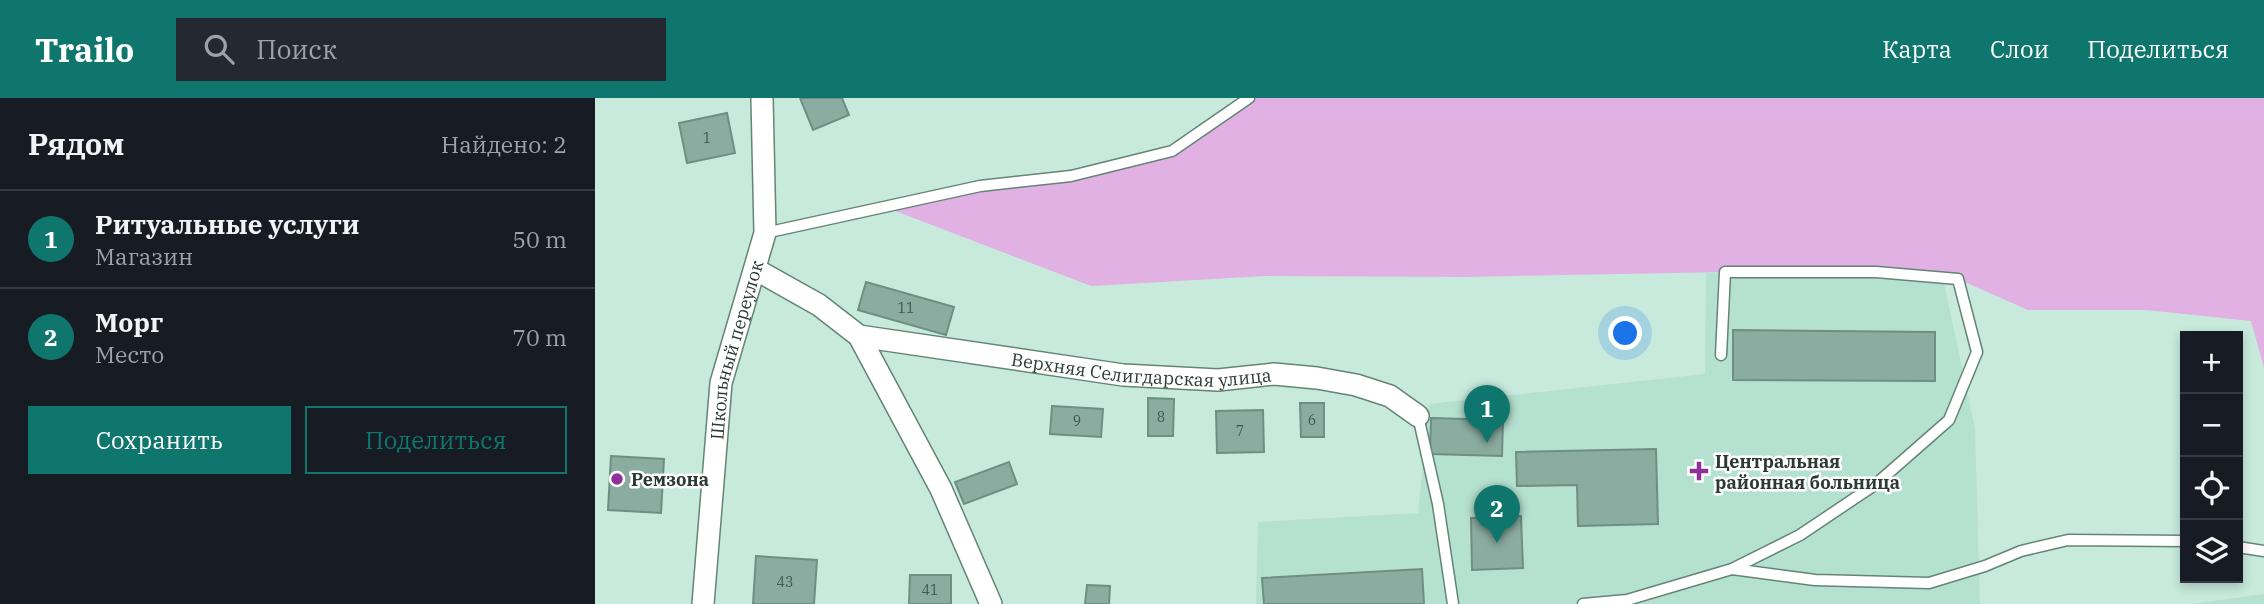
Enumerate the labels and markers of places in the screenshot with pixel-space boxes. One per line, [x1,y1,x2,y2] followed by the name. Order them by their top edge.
[1464,385,1510,443] pin: 1
[1715,450,1900,494] place label: Центральная районная больница
[1689,461,1709,481] marker: Центральная районная больница
[631,468,709,491] place label: Ремзона
[609,471,625,487] marker: Ремзона
[1474,485,1520,543] pin: 2

